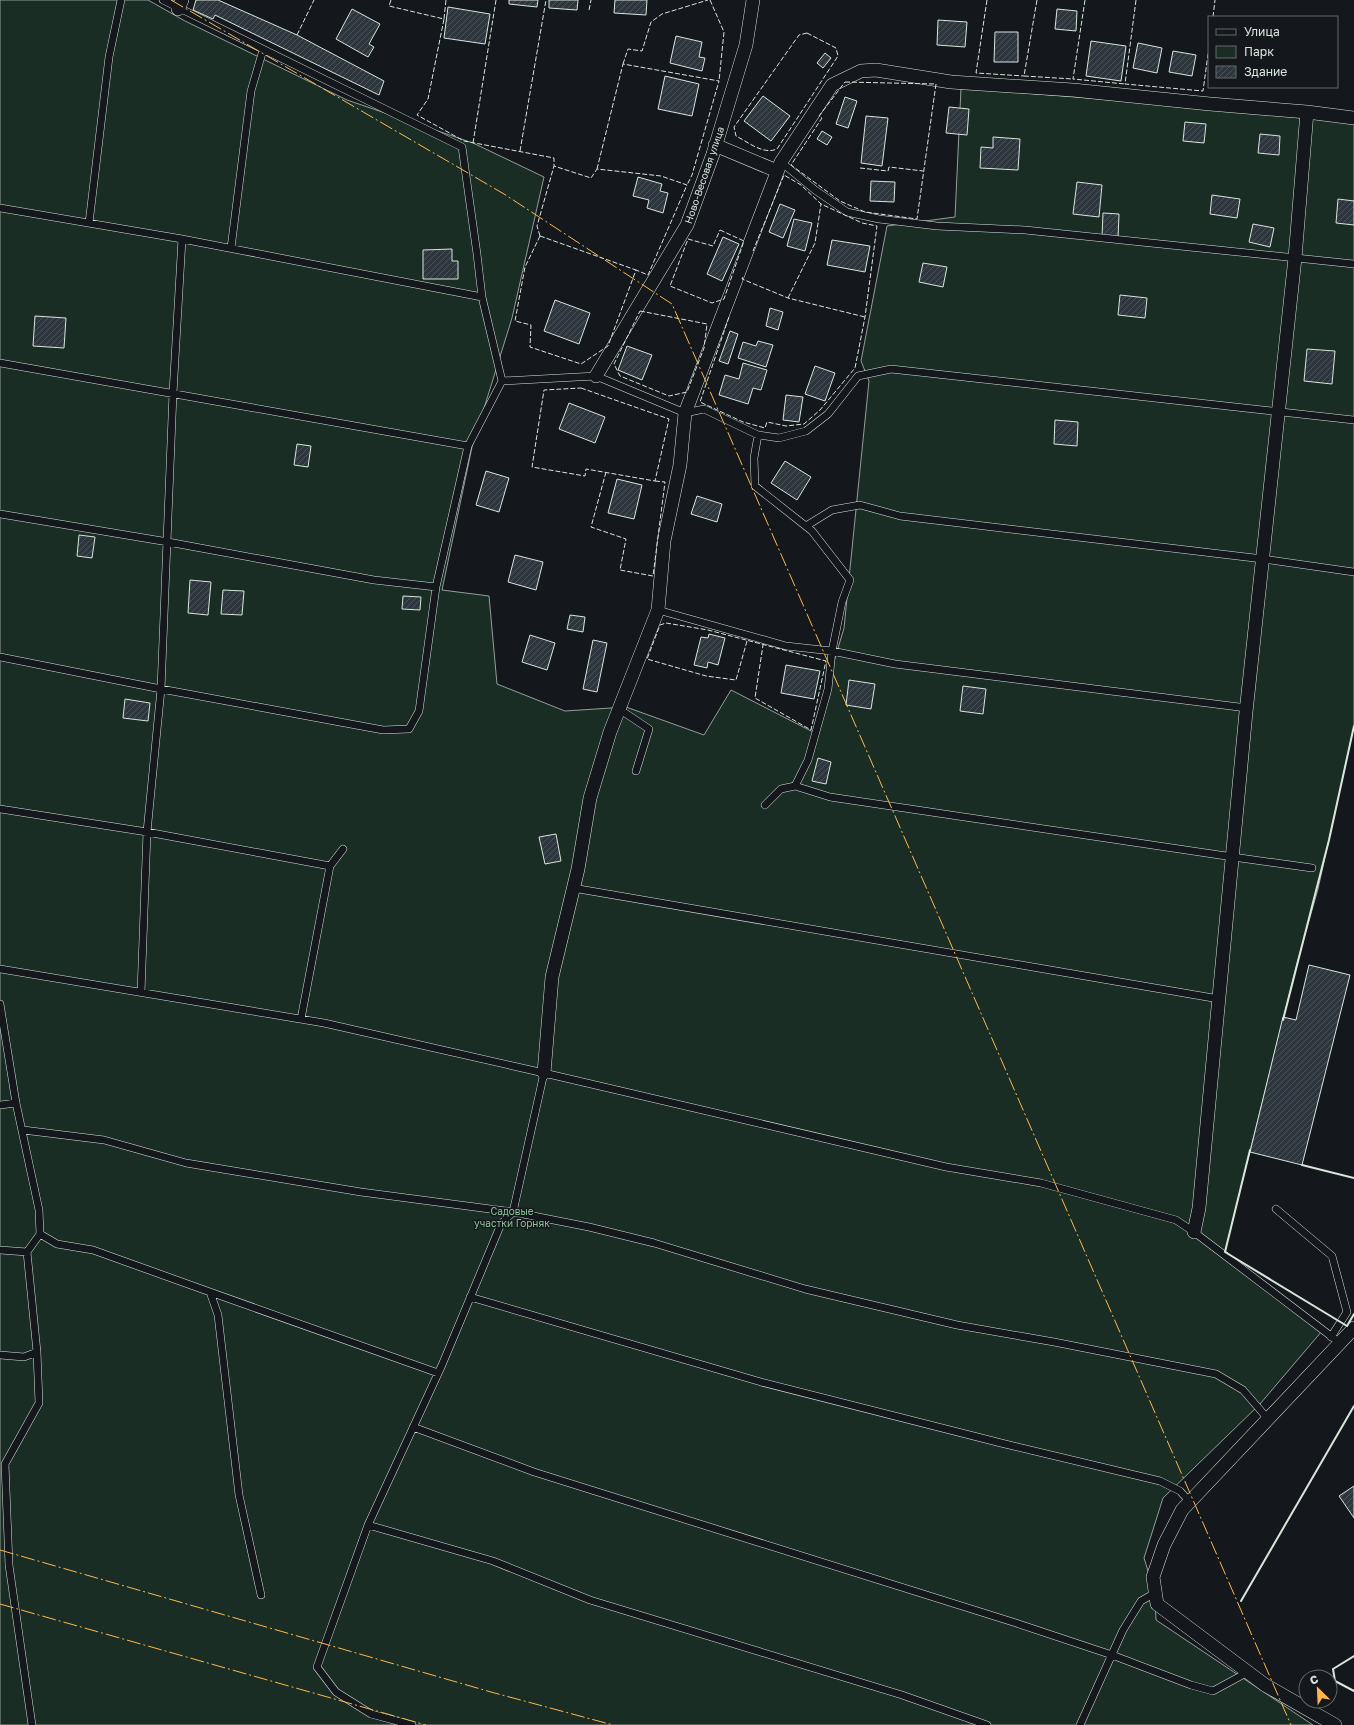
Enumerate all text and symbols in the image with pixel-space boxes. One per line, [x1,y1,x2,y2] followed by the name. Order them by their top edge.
[1208,16,1338,88] legend
[1244,24,1280,39] text: Улица
[1244,44,1274,59] text: Парк
[1244,64,1287,79] text: Здание
[682,125,726,225] street label: Ново-Весовая улица
[474,1205,550,1229] park label: Садовые участки Горняк
[1298,1669,1338,1709] north arrow
[1308,1672,1320,1687] text: С

